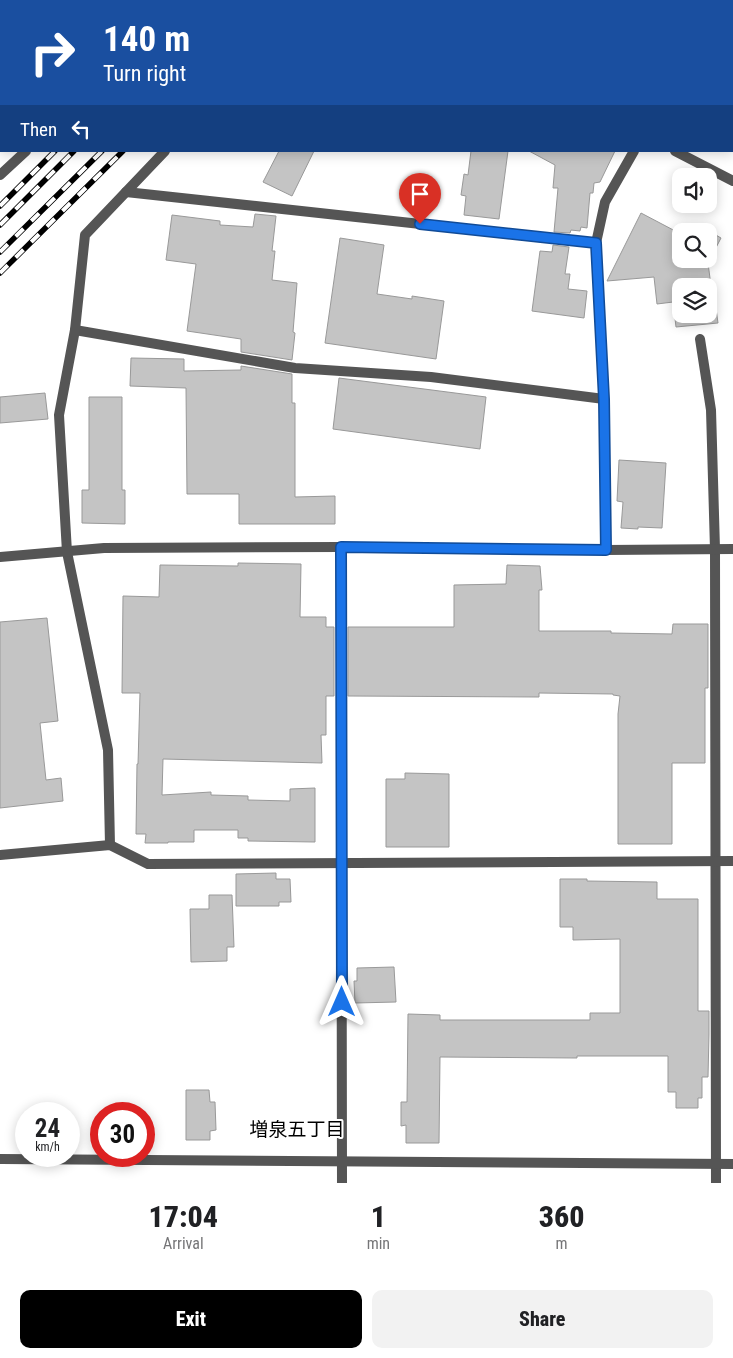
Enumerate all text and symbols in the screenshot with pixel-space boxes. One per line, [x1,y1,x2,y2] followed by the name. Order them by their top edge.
[103,19,190,60] text: 140 m
[20,20,85,85] icon: right
[103,61,186,86] text: Turn right
[67,115,95,143] icon: left
[20,118,57,141] text: Then
[672,168,717,323] map controls
[672,168,717,213] button: sound
[399,173,441,224] pin
[406,180,434,208] icon: arrive
[672,223,717,268] button: search
[672,278,717,323] button: layers
[315,975,367,1027] position arrow
[90,1102,155,1167] speed limit sign: 30
[35,1114,60,1143] text: 24
[249,1118,345,1141] district label: 増泉五丁目
[35,1140,60,1154] text: km/h
[149,1199,218,1234] text: 17:04
[371,1199,386,1234] text: 1
[539,1199,584,1234] text: 360
[163,1234,204,1253] text: Arrival
[367,1234,390,1253] text: min
[556,1234,568,1253] text: m
[20,1290,362,1348] button: Exit
[372,1290,713,1348] button: Share

